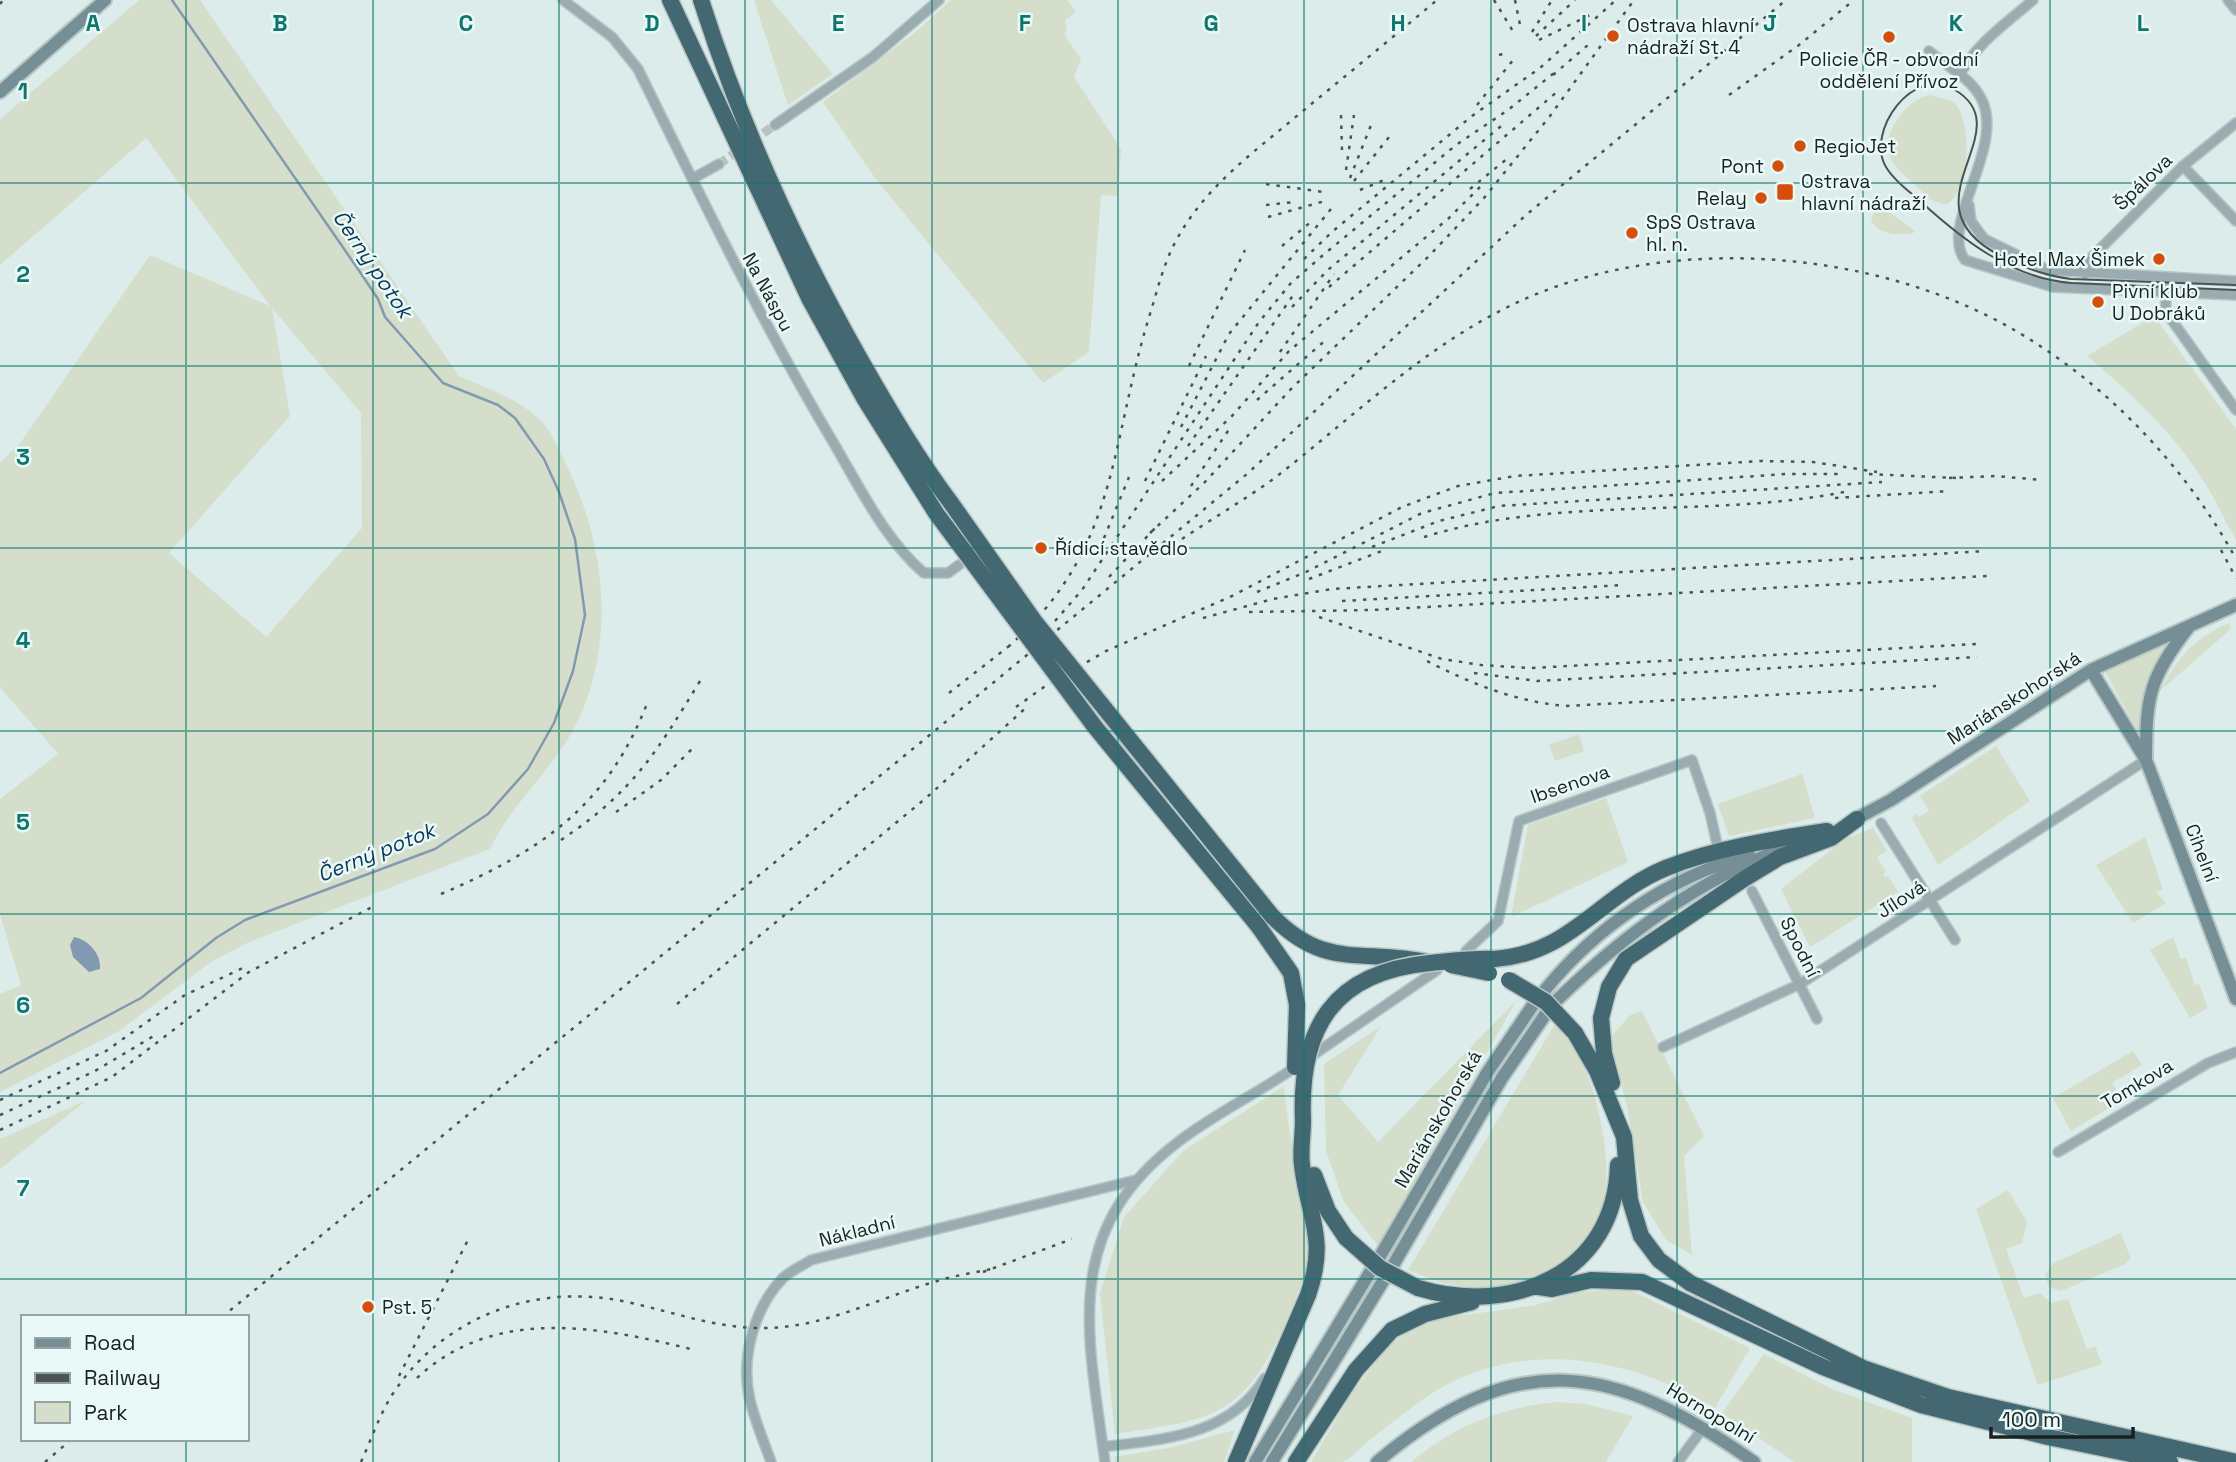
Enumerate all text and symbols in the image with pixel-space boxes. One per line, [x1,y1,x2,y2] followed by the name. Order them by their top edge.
[86,8,101,38] text: A
[272,8,288,38] text: B
[459,8,473,38] text: C
[644,8,660,38] text: D
[832,8,844,38] text: E
[1019,8,1031,38] text: F
[1203,8,1219,38] text: G
[1390,8,1406,38] text: H
[1581,8,1587,38] text: I
[1763,8,1777,38] text: J
[1949,8,1964,38] text: K
[2137,8,2149,38] text: L
[1627,13,1755,60] place label: Ostrava hlavní nádraží St. 4
[1605,28,1621,44] marker: Ostrava hlavní nádraží St. 4
[1881,29,1897,45] marker: Policie ČR - obvodní oddělení Přívoz
[1799,47,1979,94] place label: Policie ČR - obvodní oddělení Přívoz
[18,76,28,106] text: 1
[1814,134,1896,159] place label: RegioJet
[1792,138,1808,154] marker: RegioJet
[2109,148,2178,216] street label: Špálova
[1721,154,1764,179] place label: Pont
[1770,158,1786,174] marker: Pont
[1801,169,1926,216] place label: Ostrava hlavní nádraží
[1775,182,1795,202] marker: Ostrava hlavní nádraží
[1697,186,1747,211] place label: Relay
[1753,190,1769,206] marker: Relay
[327,205,420,325] water label: Černý potok
[1646,210,1756,257] place label: SpS Ostrava hl. n.
[1624,225,1640,241] marker: SpS Ostrava hl. n.
[1994,247,2145,272] place label: Hotel Max Šimek
[737,248,799,336] street label: Na Náspu
[2151,251,2167,267] marker: Hotel Max Šimek
[16,259,30,289] text: 2
[2112,279,2206,326] place label: Pivní klub U Dobráků
[2090,294,2106,310] marker: Pivní klub U Dobráků
[16,442,30,472] text: 3
[1055,536,1188,561] place label: Řídicí stavědlo
[1033,540,1049,556] marker: Řídicí stavědlo
[16,625,31,655] text: 4
[1942,645,2086,751] street label: Mariánskohorská
[1527,759,1613,809] street label: Ibsenova
[16,807,30,837] text: 5
[313,815,441,888] water label: Černý potok
[2179,820,2225,886] street label: Cihelní
[1872,874,1930,924] street label: Jílová
[1774,913,1826,982] street label: Spodní
[16,990,30,1020] text: 6
[1389,1046,1487,1192] street label: Mariánskohorská
[2097,1053,2177,1115] street label: Tomkova
[17,1173,30,1203] text: 7
[816,1209,898,1253] street label: Nákladní
[382,1295,432,1320] place label: Pst. 5
[360,1299,376,1315] marker: Pst. 5
[21,1315,248,1441] legend
[84,1329,136,1356] text: Road
[84,1364,161,1391] text: Railway
[1662,1377,1760,1450] street label: Hornopolní
[1991,1396,2133,1440] scale bar
[84,1399,128,1426] text: Park
[2002,1406,2061,1433] text: 100 m

